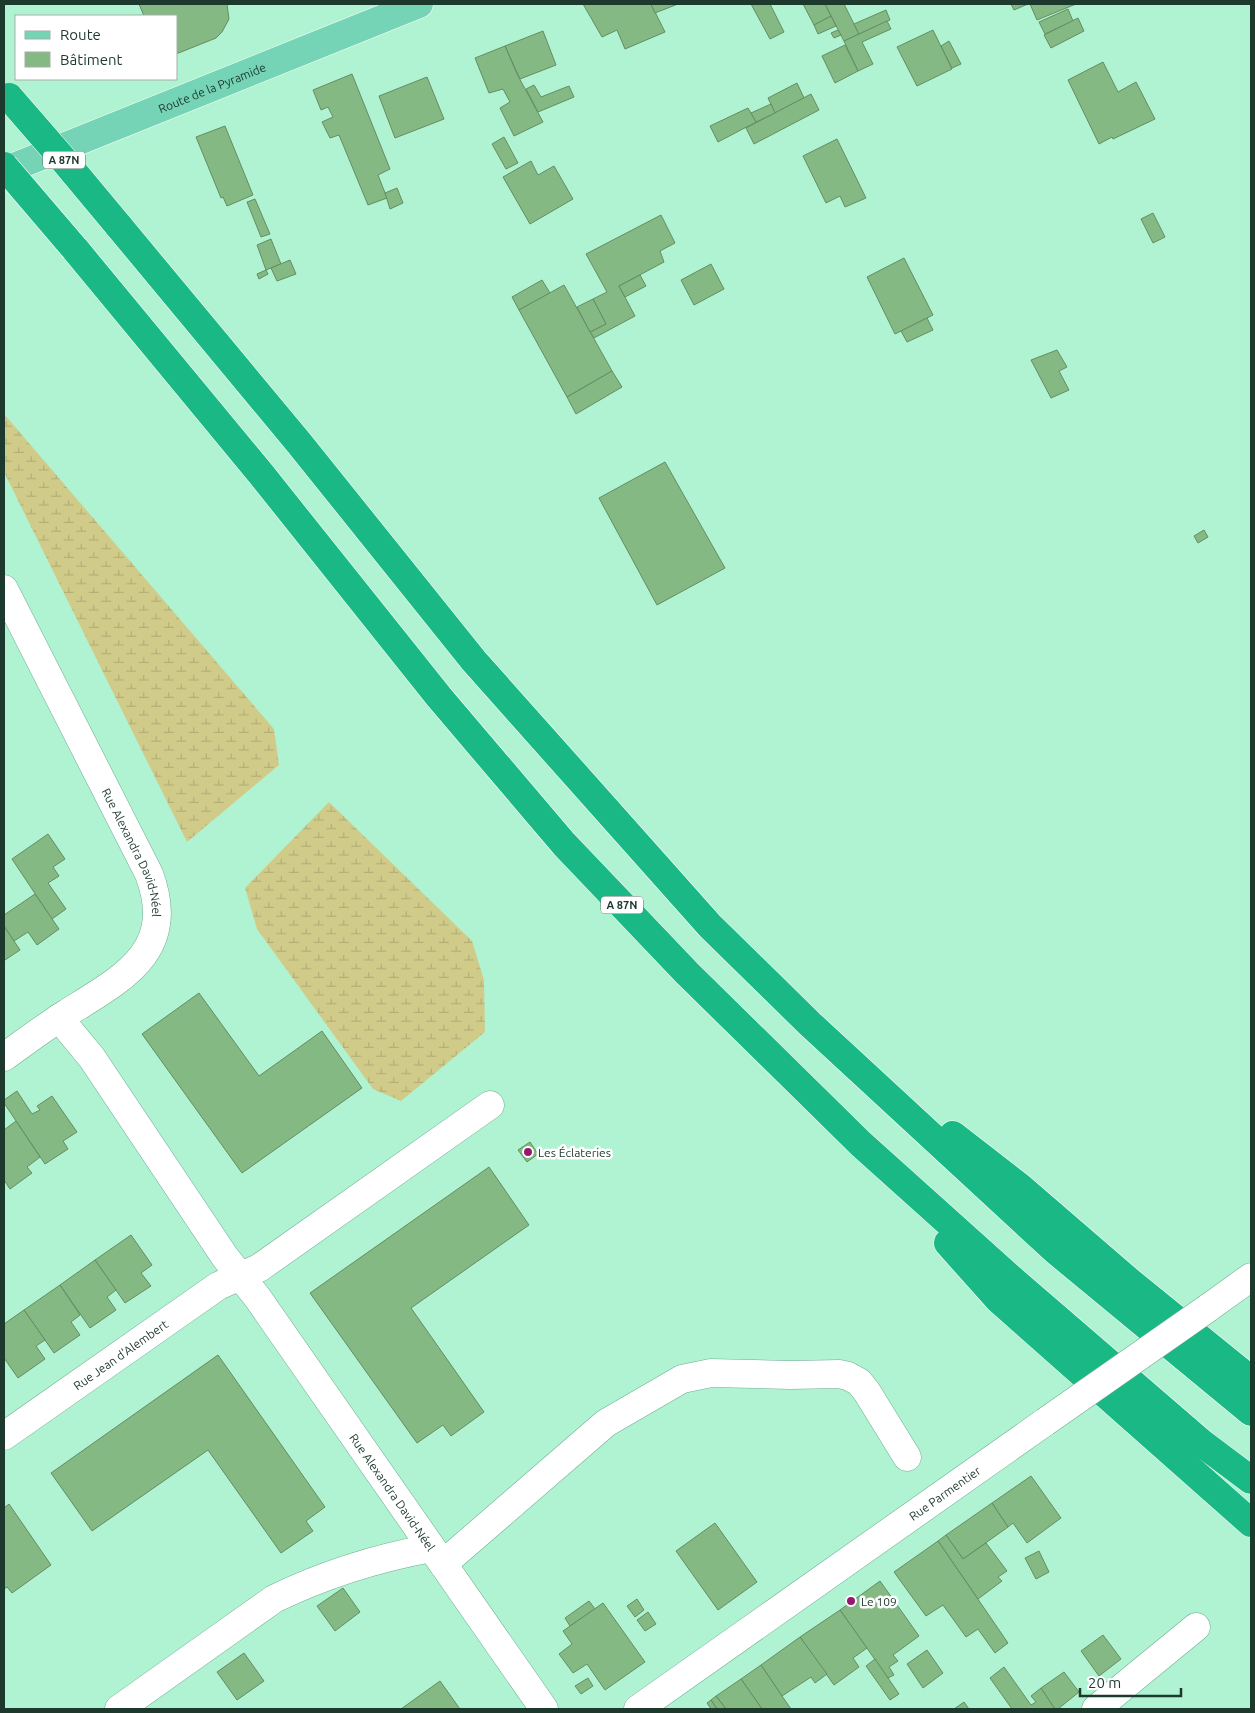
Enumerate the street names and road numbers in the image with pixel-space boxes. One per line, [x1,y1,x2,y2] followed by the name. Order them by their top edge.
[156,60,267,115] street label: Route de la Pyramide
[43,152,85,168] road number: A 87N
[100,786,164,917] street label: Rue Alexandra David-Néel
[601,896,643,914] road number: A 87N
[71,1317,170,1392] street label: Rue Jean d'Alembert
[348,1431,438,1553] street label: Rue Alexandra David-Néel
[906,1463,983,1522] street label: Rue Parmentier

